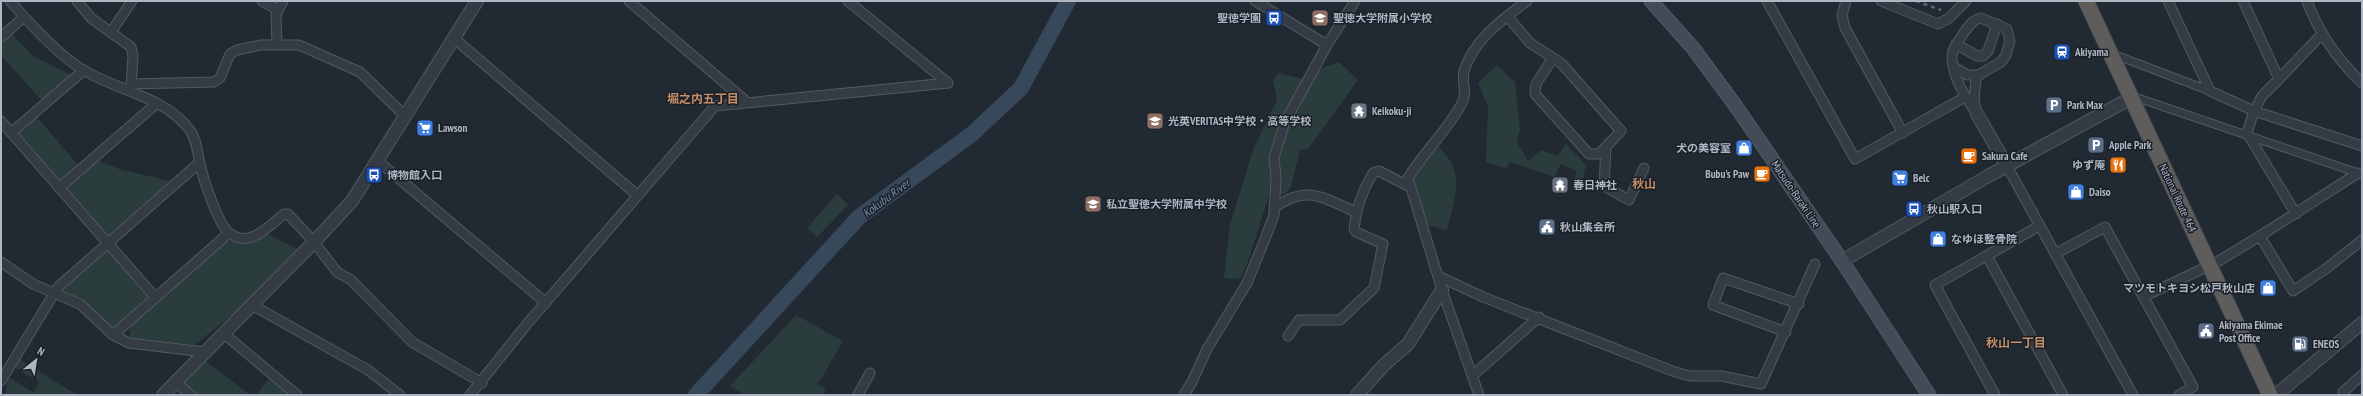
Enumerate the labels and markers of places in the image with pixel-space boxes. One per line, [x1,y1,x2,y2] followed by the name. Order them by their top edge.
[1264,8,1284,28] bus stop icon: 聖徳学園
[1310,8,1330,28] school or university icon: 聖徳大学附属小学校
[1217,11,1261,25] place label: 聖徳学園
[1333,11,1432,25] place label: 聖徳大学附属小学校
[2052,42,2072,62] station icon: Akiyama
[2074,45,2109,59] place label: Akiyama
[2044,95,2064,115] parking icon: Park Max
[2067,98,2103,112] place label: Park Max
[1349,101,1369,121] temple icon: Keikoku-ji
[1372,104,1412,118] place label: Keikoku-ji
[1145,111,1165,131] school or university icon: 光英VERITAS中学校・高等学校
[1168,114,1311,128] place label: 光英VERITAS中学校・高等学校
[415,118,435,138] supermarket icon: Lawson
[438,121,468,135] place label: Lawson
[2086,135,2106,155] parking icon: Apple Park
[1734,138,1754,158] shop icon: 犬の美容室
[2108,138,2152,152] place label: Apple Park
[1676,141,1731,155] place label: 犬の美容室
[1959,146,1979,166] cafe icon: Sakura Cafe
[1982,149,2028,163] place label: Sakura Cafe
[2108,155,2128,175] restaurant icon: ゆず庵
[2072,158,2106,172] place label: ゆず庵
[1752,164,1772,184] cafe icon: Bubu’s Paw
[364,165,384,185] bus stop icon: 博物館入口
[1705,167,1749,181] place label: Bubu’s Paw
[387,168,442,182] place label: 博物館入口
[1890,168,1910,188] supermarket icon: Belc
[1913,171,1930,185] place label: Belc
[1550,175,1570,195] temple icon: 春日神社
[1573,178,1617,192] place label: 春日神社
[2066,182,2086,202] shop icon: Daiso
[2089,185,2111,199] place label: Daiso
[1083,194,1103,214] school or university icon: 私立聖徳大学附属中学校
[1106,197,1227,211] place label: 私立聖徳大学附属中学校
[1904,199,1924,219] bus stop icon: 秋山駅入口
[1927,202,1982,216] place label: 秋山駅入口
[1537,217,1557,237] public building icon: 秋山集会所
[1560,220,1615,234] place label: 秋山集会所
[1928,229,1948,249] shop icon: なゆほ整骨院
[1951,232,2017,246] place label: なゆほ整骨院
[2258,278,2278,298] shop icon: マツモトキヨシ松戸秋山店
[2123,281,2255,295] place label: マツモトキヨシ松戸秋山店
[2218,318,2283,345] place label: Akiyama Ekimae Post Office
[2196,321,2216,341] public building icon: Akiyama Ekimae Post Office
[2290,334,2310,354] fuel station icon: ENEOS
[2313,337,2339,351] place label: ENEOS

